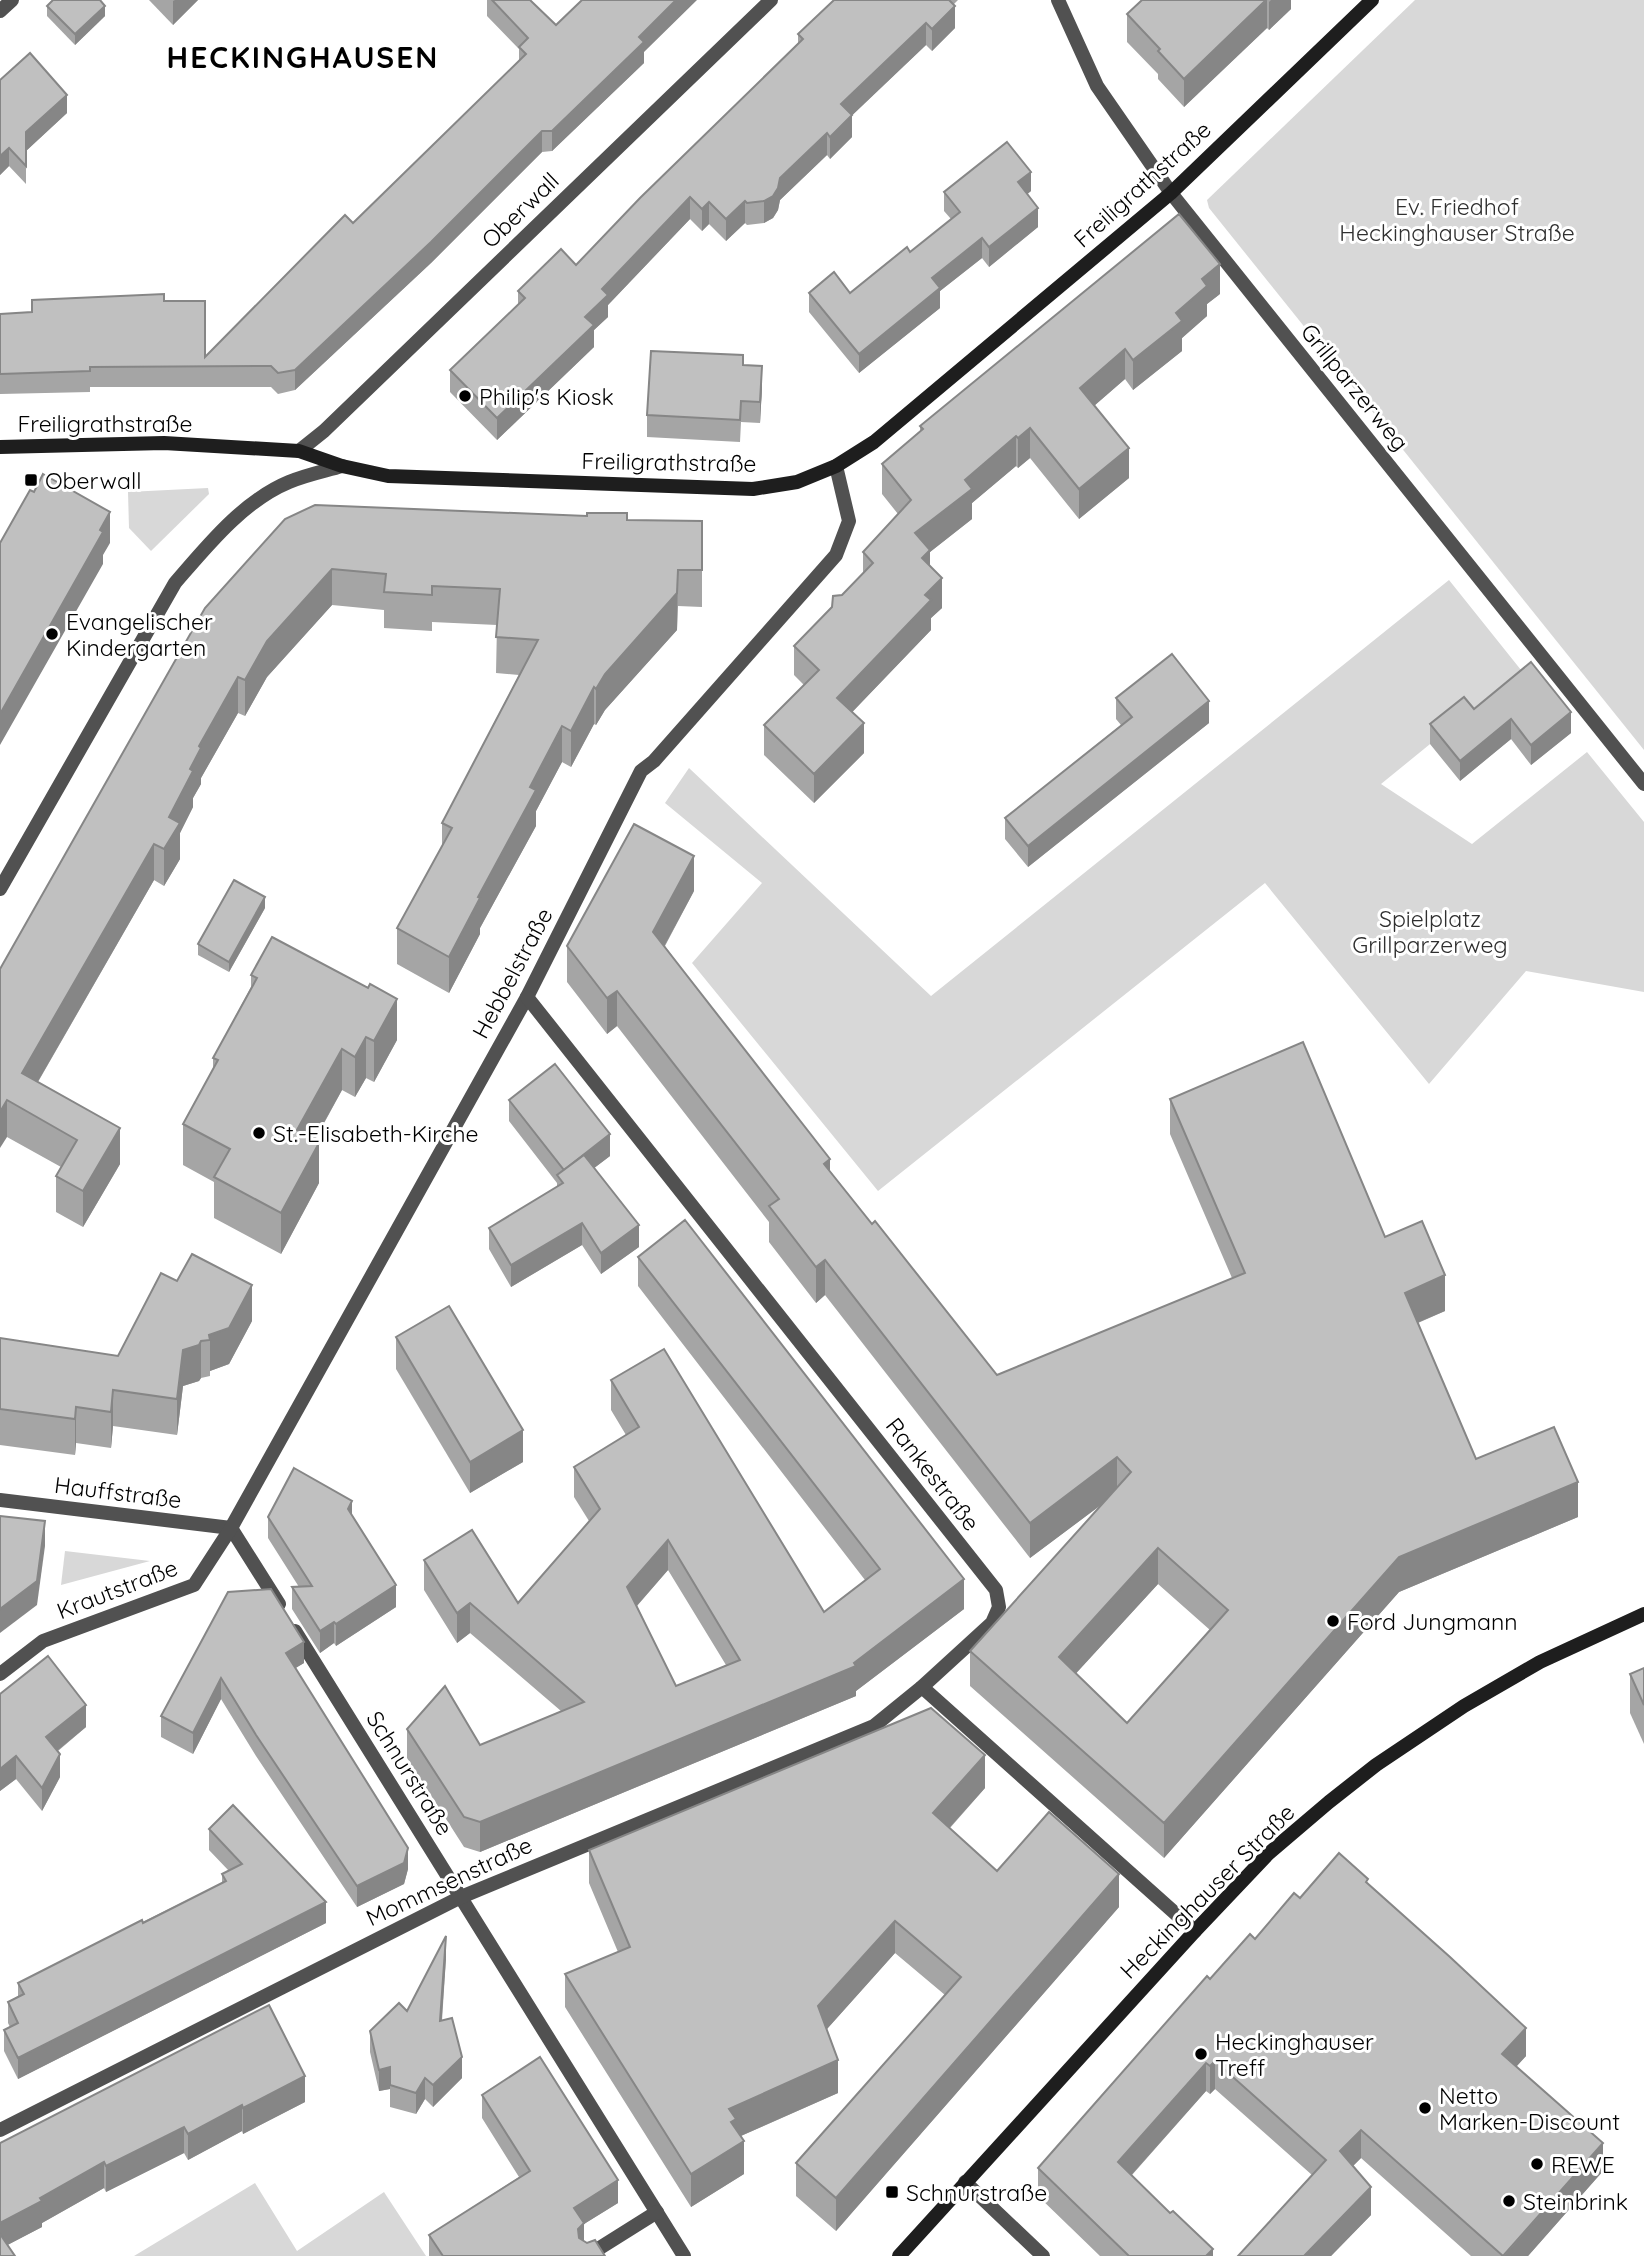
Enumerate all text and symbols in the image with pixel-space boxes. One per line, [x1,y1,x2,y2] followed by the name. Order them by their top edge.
[167,38,439,76] district label: HECKINGHAUSEN
[1067,115,1217,253] street label: Freiligrathstraße
[475,166,565,254] street label: Oberwall
[1339,192,1575,247] park label: Ev. Friedhof Heckinghauser Straße
[1295,317,1415,457] street label: Grillparzerweg
[479,382,614,411] place label: Philip's Kiosk
[457,388,473,404] marker: Philip's Kiosk
[17,409,193,438] street label: Freiligrathstraße
[581,446,757,478] street label: Freiligrathstraße
[45,466,141,495] place label: Oberwall
[23,472,39,488] marker: Oberwall
[66,607,213,662] place label: Evangelischer Kindergarten
[44,626,60,642] marker: Evangelischer Kindergarten
[465,903,559,1043] street label: Hebbelstraße
[1352,904,1508,959] park label: Spielplatz Grillparzerweg
[273,1119,479,1148] place label: St.-Elisabeth-Kirche
[251,1125,267,1141] marker: St.-Elisabeth-Kirche
[880,1412,986,1536] street label: Rankestraße
[53,1470,183,1514] street label: Hauffstraße
[53,1553,181,1625] street label: Krautstraße
[1347,1607,1518,1636] place label: Ford Jungmann
[1325,1613,1341,1629] marker: Ford Jungmann
[360,1705,460,1841] street label: Schnurstraße
[1114,1798,1300,1984] street label: Heckinghauser Straße
[361,1830,537,1932] street label: Mommsenstraße
[1215,2027,1374,2082] place label: Heckinghauser Treff
[1193,2046,1209,2062] marker: Heckinghauser Treff
[1439,2081,1620,2136] place label: Netto Marken-Discount
[1417,2100,1433,2116] marker: Netto Marken-Discount
[1551,2150,1615,2179] place label: REWE
[1529,2156,1545,2172] marker: REWE
[906,2178,1047,2207] place label: Schnurstraße
[884,2184,900,2200] marker: Schnurstraße
[1523,2187,1628,2216] place label: Steinbrink
[1501,2193,1517,2209] marker: Steinbrink

